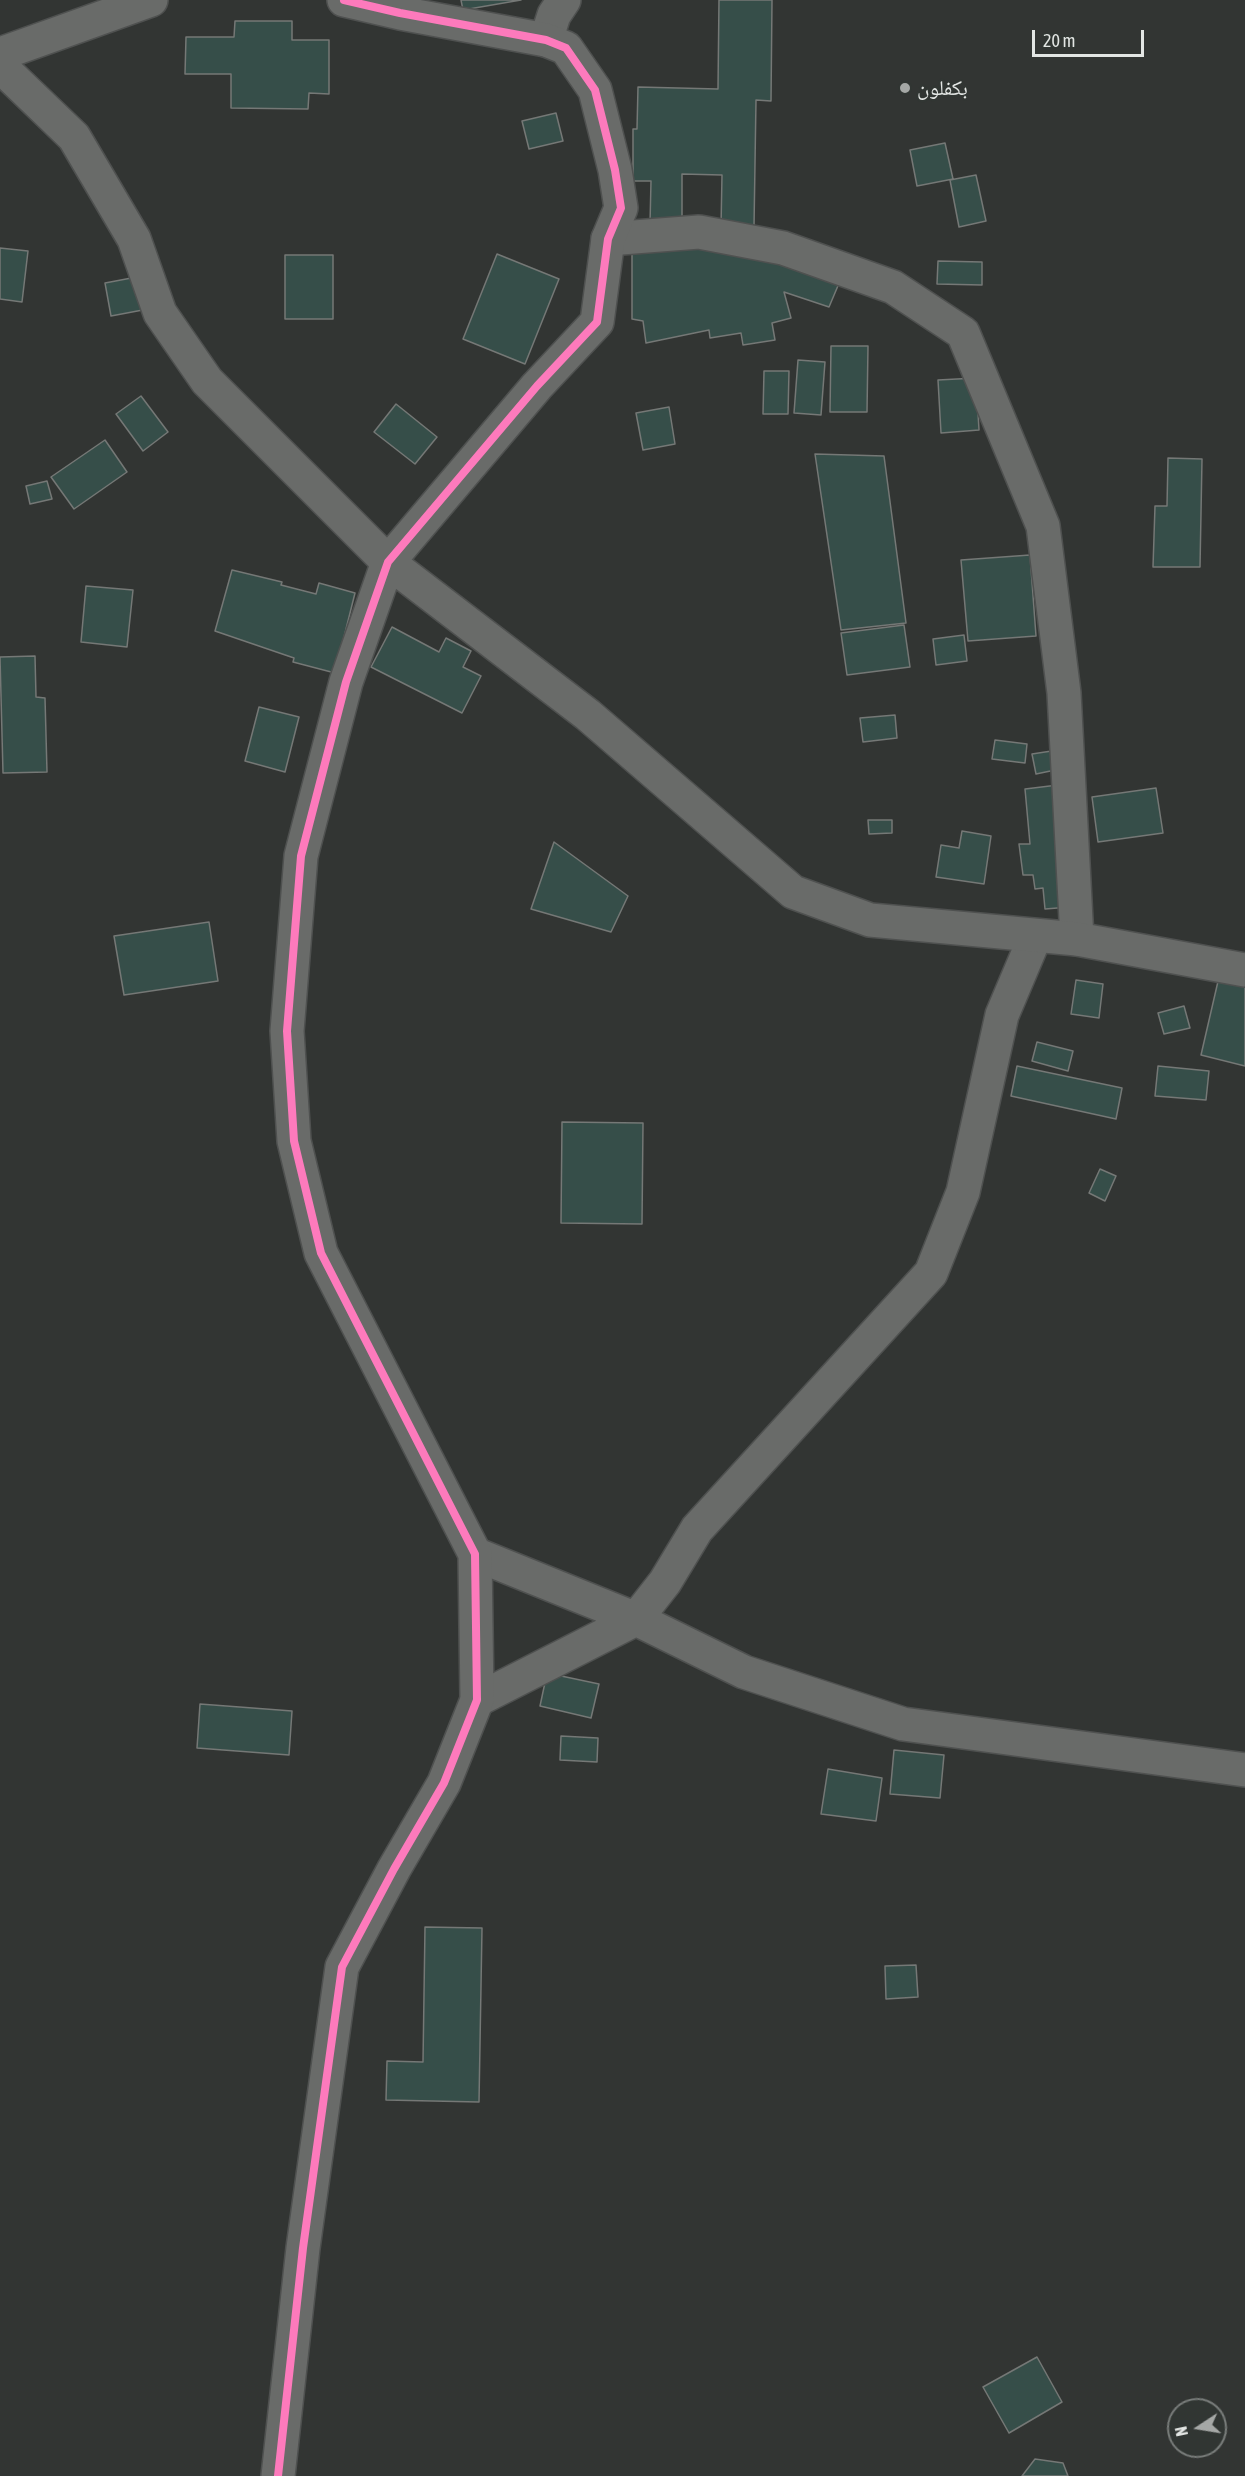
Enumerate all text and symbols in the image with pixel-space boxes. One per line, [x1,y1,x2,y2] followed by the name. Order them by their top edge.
[1035,18,1148,56] scale bar
[1043,30,1075,51] text: 20 m
[917,75,968,101] place label: بكفلون
[898,81,912,95] marker: بكفلون
[1167,2398,1227,2458] north arrow
[1172,2425,1191,2438] text: N

